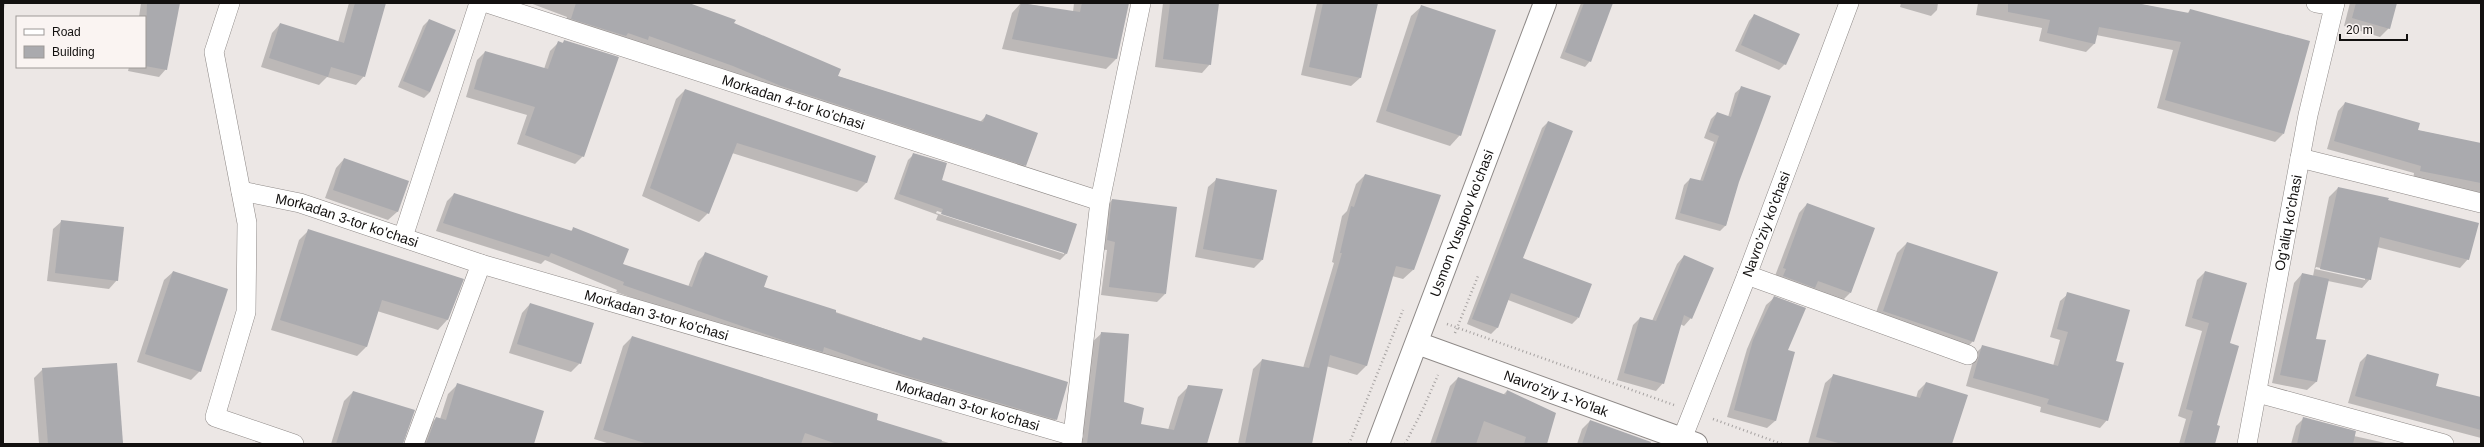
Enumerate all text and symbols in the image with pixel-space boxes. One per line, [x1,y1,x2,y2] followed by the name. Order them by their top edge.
[16,16,146,68] legend
[2340,16,2407,42] scale bar
[2346,23,2373,37] text: 20 m
[52,25,81,39] text: Road
[52,45,95,59] text: Building
[720,71,867,133] street label: Morkadan 4-tor ko'chasi
[1426,148,1497,299] street label: Usmon Yusupov ko'chasi
[1739,169,1793,279] street label: Navro'ziy ko'chasi
[2271,173,2305,272] street label: Og'aliq ko'chasi
[274,190,420,250] street label: Morkadan 3-tor ko'chasi
[583,287,730,343] street label: Morkadan 3-tor ko'chasi
[1502,367,1612,420] street label: Navro'ziy 1-Yo'lak
[894,377,1042,434] street label: Morkadan 3-tor ko'chasi

